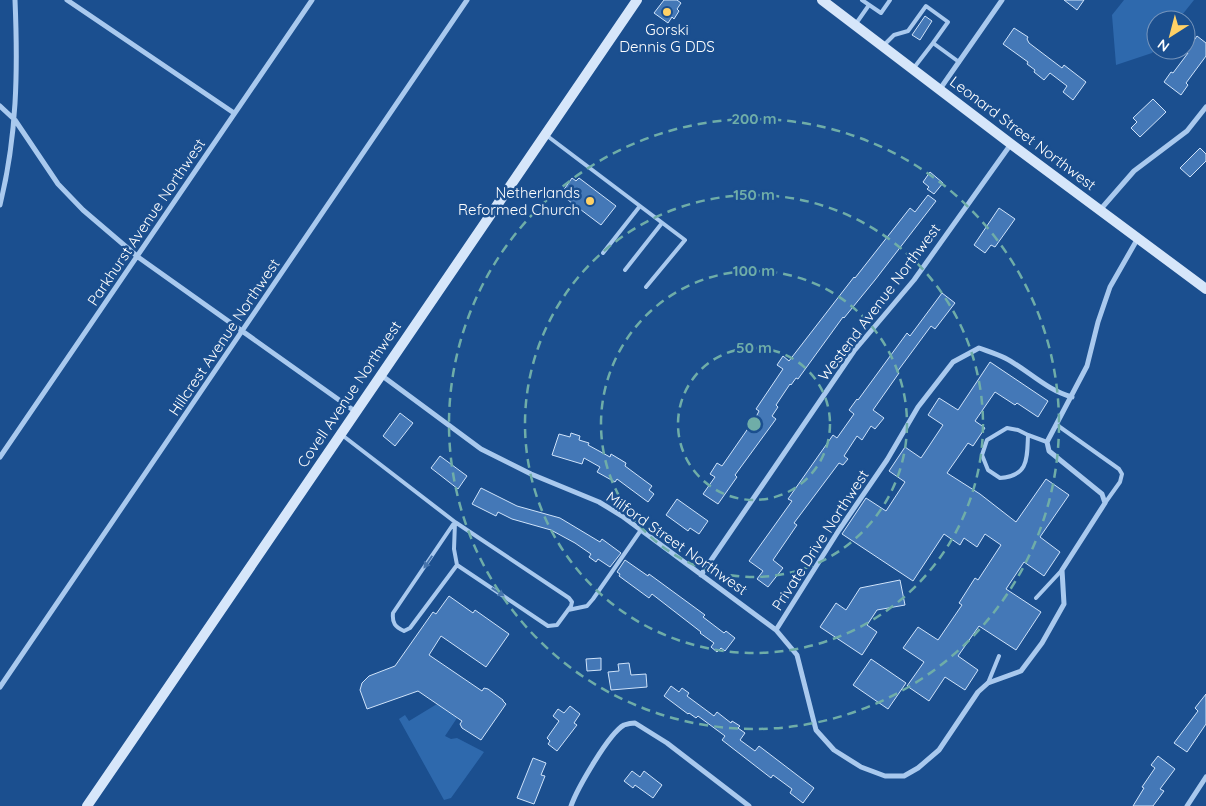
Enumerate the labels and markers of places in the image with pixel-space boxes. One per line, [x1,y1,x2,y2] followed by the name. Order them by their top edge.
[661,6,673,18] marker: Gorski Dennis G DDS
[619,20,715,56] place label: Gorski Dennis G DDS
[458,183,580,219] place label: Netherlands Reformed Church
[584,195,596,207] marker: Netherlands Reformed Church
[745,415,763,433] centre of rings

